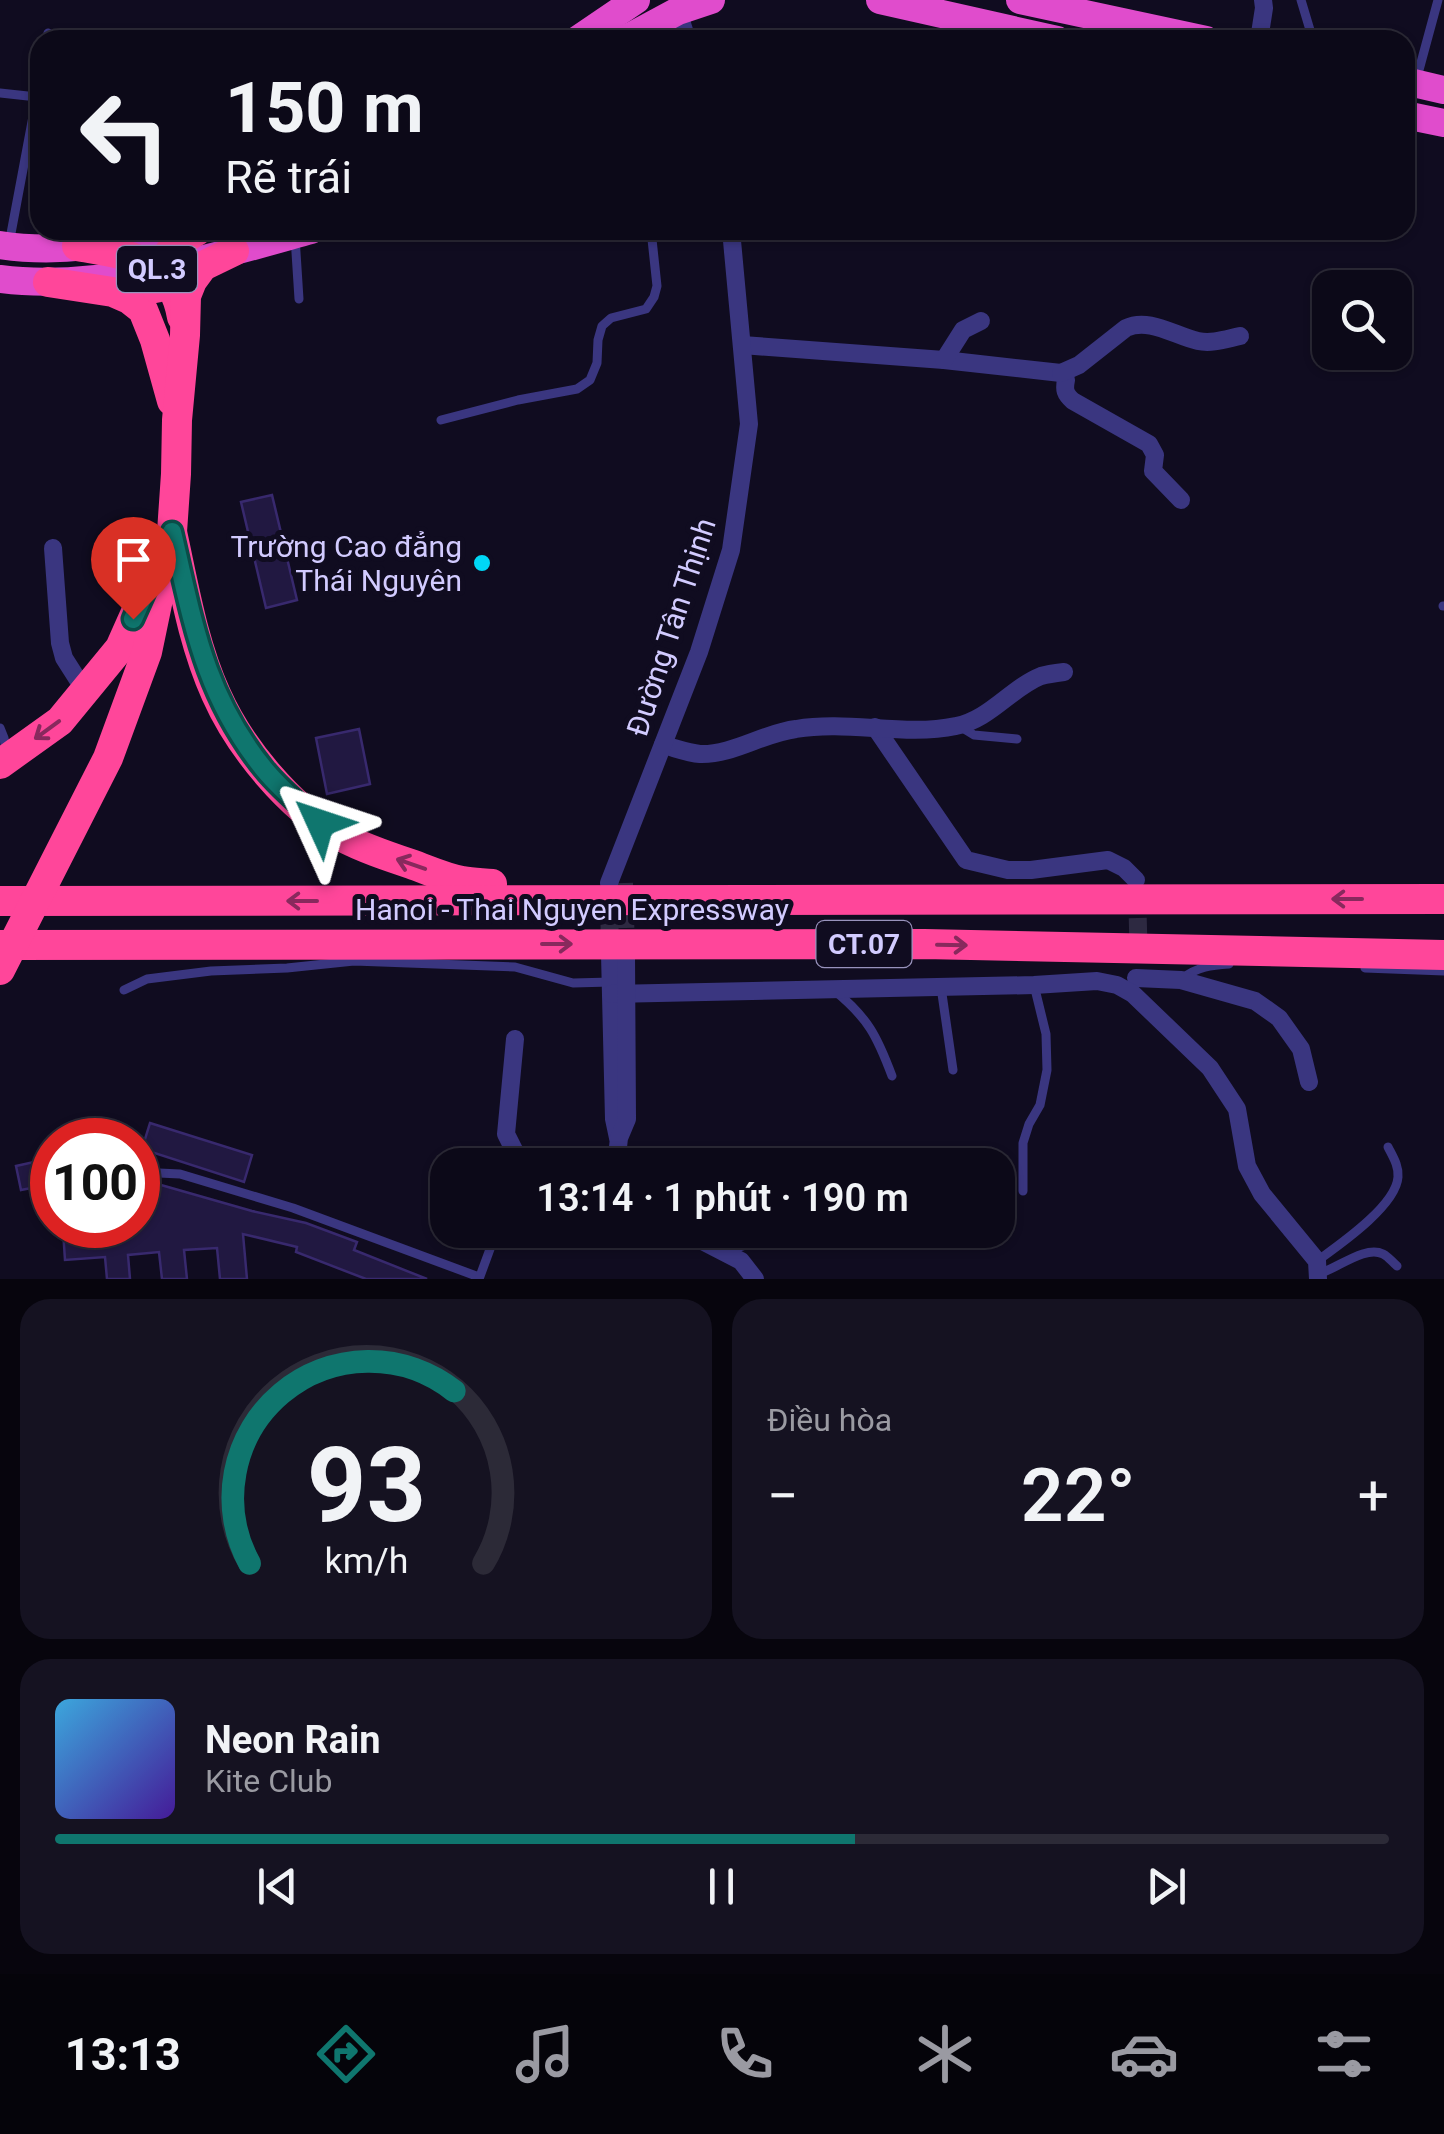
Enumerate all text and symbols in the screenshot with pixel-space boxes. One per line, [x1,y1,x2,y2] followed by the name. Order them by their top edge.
[225,67,424,149] text: 150 m
[60,70,190,200] icon: left
[225,151,352,204] text: Rẽ trái
[117,246,197,292] road number: QL.3
[1312,270,1412,370] map controls
[1312,270,1412,370] button: search
[619,514,723,740] street label: Đường Tân Thịnh
[91,517,176,620] pin
[230,529,462,598] place label: Trường Cao đẳng Thái Nguyên
[106,532,161,587] icon: arrive
[471,552,493,574] marker: Trường Cao đẳng Thái Nguyên
[34,720,61,741] one-way arrow
[268,771,372,875] position arrow
[395,853,427,871] one-way arrow
[1331,890,1364,908] one-way arrow
[287,892,320,910] one-way arrow
[355,892,789,927] street label: Hanoi - Thai Nguyen Expressway
[816,921,912,967] road number: CT.07
[540,934,572,954] one-way arrow
[935,935,967,954] one-way arrow
[30,1118,160,1248] speed limit sign: 100
[536,1176,909,1220] text: 13:14 · 1 phút · 190 m
[767,1401,892,1439] text: Điều hòa
[306,1425,426,1546] text: 93
[1021,1451,1135,1539] text: 22°
[767,1464,798,1528] text: −
[1358,1464,1389,1528] text: +
[324,1540,408,1582] text: km/h
[205,1718,381,1762] text: Neon Rain
[205,1762,332,1800] text: Kite Club
[250,1859,305,1914] icon: previous
[694,1859,749,1914] icon: pause
[1139,1859,1194,1914] icon: next
[311,2019,381,2089] icon: directions
[510,2019,580,2089] icon: music
[710,2019,780,2089] icon: phone
[910,2019,980,2089] icon: climate
[1109,2019,1179,2089] icon: car
[1309,2019,1379,2089] icon: filters
[65,2028,181,2081] text: 13:13

